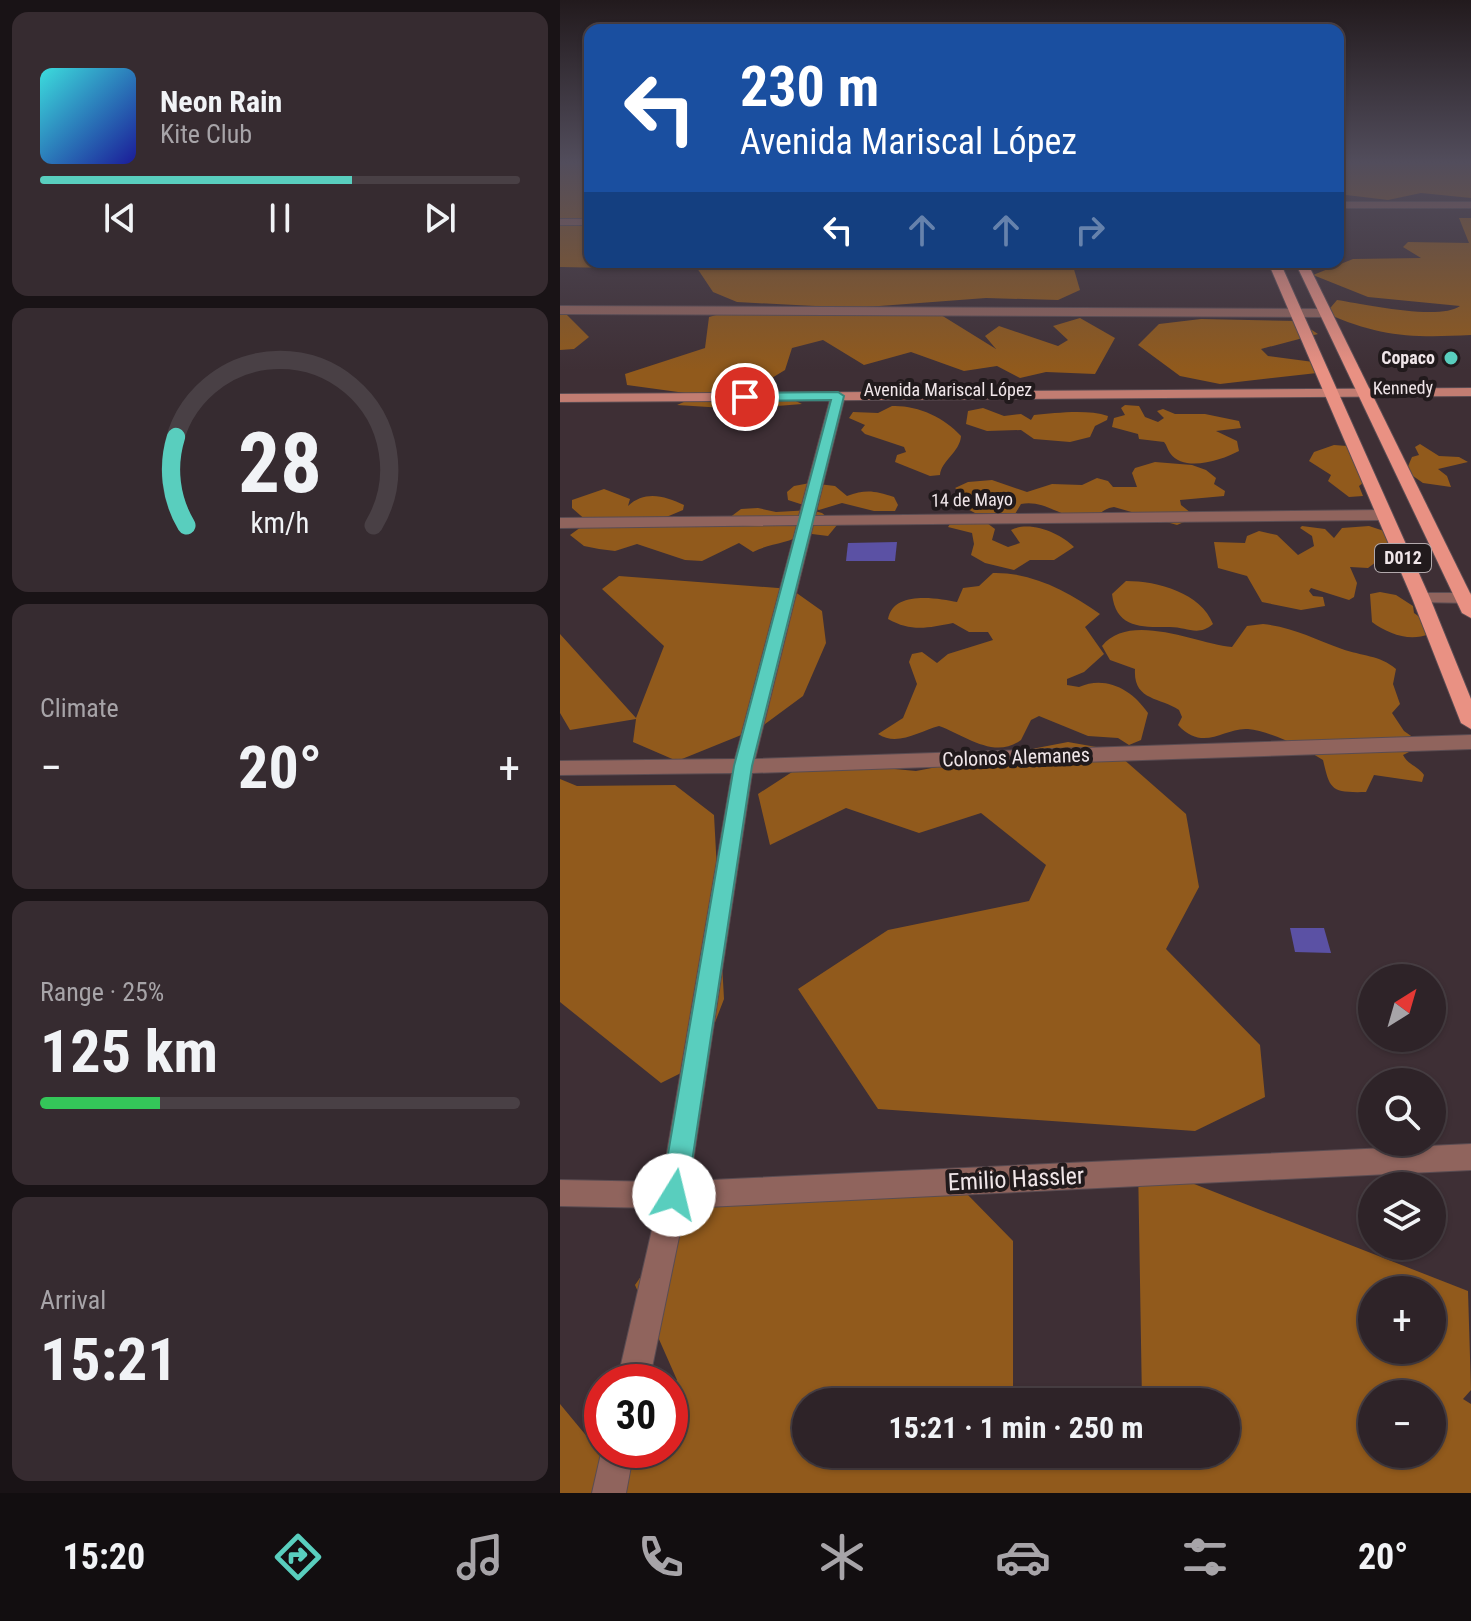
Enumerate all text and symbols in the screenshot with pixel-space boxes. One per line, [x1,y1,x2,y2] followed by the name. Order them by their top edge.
[740,54,879,120] text: 230 m
[608,56,712,160] icon: left
[160,84,282,119] text: Neon Rain
[160,119,252,149] text: Kite Club
[740,121,1077,163] text: Avenida Mariscal López
[98,196,142,240] icon: previous
[258,196,302,240] icon: pause
[418,196,462,240] icon: next
[816,208,860,252] icon: left
[900,208,944,252] icon: ahead
[984,208,1028,252] icon: ahead
[1068,208,1112,252] icon: right
[1381,347,1435,368] place label: Copaco
[1442,349,1460,367] marker: Copaco
[711,363,779,431] pin
[723,375,767,419] icon: arrive
[1373,376,1434,399] street label: Kennedy
[864,379,1032,400] street label: Avenida Mariscal López
[238,415,322,512] text: 28
[931,488,1013,511] street label: 14 de Mayo
[251,506,309,540] text: km/h
[1375,544,1431,572] road number: D012
[40,693,119,723] text: Climate
[238,732,322,803] text: 20°
[40,742,62,794] text: −
[498,742,520,794] text: +
[942,742,1090,772] street label: Colonos Alemanes
[1358,964,1446,1052] north arrow
[1358,964,1446,1468] map controls
[40,977,164,1007] text: Range · 25%
[40,1016,218,1087] text: 125 km
[1358,1068,1446,1156] button: search
[632,1153,716,1237] position arrow
[947,1161,1085,1197] street label: Emilio Hassler
[1358,1172,1446,1260] button: layers
[1358,1276,1446,1364] button: +
[40,1285,106,1315] text: Arrival
[40,1324,178,1395] text: 15:21
[584,1364,688,1468] speed limit sign: 30
[1358,1380,1446,1468] button: −
[889,1410,1143,1445] text: 15:21 · 1 min · 250 m
[270,1529,326,1585] icon: directions
[452,1529,508,1585] icon: music
[633,1529,689,1585] icon: phone
[814,1529,870,1585] icon: climate
[995,1529,1051,1585] icon: car
[1177,1529,1233,1585] icon: filters
[63,1536,145,1578] text: 15:20
[1358,1536,1408,1578] text: 20°

